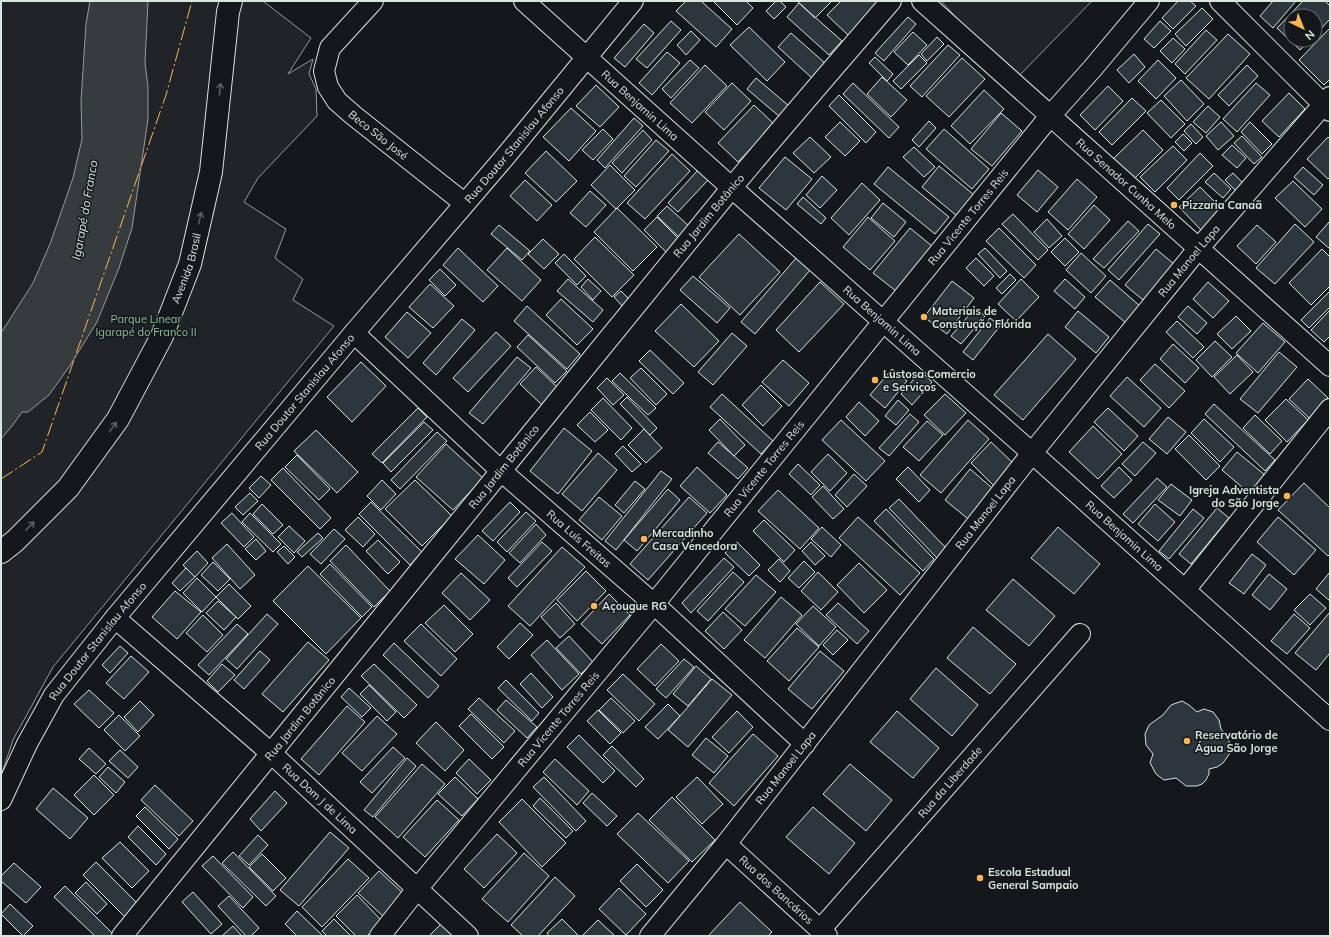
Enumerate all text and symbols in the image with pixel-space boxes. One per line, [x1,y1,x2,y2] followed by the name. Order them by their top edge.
[1283,8,1323,48] north arrow
[1302,27,1318,43] text: N
[598,67,682,144] street label: Rua Benjamin Lima
[216,83,224,96] one-way arrow
[461,84,567,206] street label: Rua Doutor Stanislau Afonso
[345,107,411,163] street label: Beco São José
[1073,135,1179,232] street label: Rua Senador Cunha Melo
[68,159,101,261] water label: Igarapé do Franco
[925,166,1011,268] street label: Rua Vicente Torres Reis
[670,171,747,260] street label: Rua Jardim Botânico
[1182,198,1262,212] place label: Pizzaria Canaã
[1169,200,1179,210] marker: Pizzaria Canaã
[197,211,205,224] one-way arrow
[1155,222,1223,300] street label: Rua Manoel Lapa
[168,232,204,306] street label: Avenida Brasil
[840,283,924,359] street label: Rua Benjamin Lima
[932,304,1031,331] place label: Materiais de Construção Flórida
[95,312,197,339] park label: Parque Linear Igarapé do Franco II
[919,312,929,322] marker: Materiais de Construção Flórida
[252,331,357,453] street label: Rua Doutor Stanislau Afonso
[883,367,976,394] place label: Lustosa Comercio e Serviços
[870,375,880,385] marker: Lustosa Comercio e Serviços
[721,417,807,520] street label: Rua Vicente Torres Reis
[109,421,117,432] one-way arrow
[466,422,542,512] street label: Rua Jardim Botânico
[952,473,1018,552] street label: Rua Manoel Lapa
[1189,483,1279,510] place label: Igreja Adventista do São Jorge
[1282,491,1292,501] marker: Igreja Adventista do São Jorge
[1083,497,1166,574] street label: Rua Benjamin Lima
[544,507,614,571] street label: Rua Luís Freitas
[25,521,35,531] one-way arrow
[652,526,737,553] place label: Mercadinho Casa Vencedora
[639,534,649,544] marker: Mercadinho Casa Vencedora
[46,579,149,702] street label: Rua Doutor Stanislau Afonso
[602,599,667,613] place label: Açougue RG
[589,601,599,611] marker: Açougue RG
[515,668,602,770] street label: Rua Vicente Torres Reis
[262,674,338,763] street label: Rua Jardim Botânico
[752,728,819,807] street label: Rua Manoel Lapa
[1195,728,1278,755] place label: Reservatório de Água São Jorge
[1182,736,1192,746] marker: Reservatório de Água São Jorge
[915,743,985,821] street label: Rua da Liberdade
[279,760,360,837] street label: Rua Dom J de Lima
[736,852,816,927] street label: Rua dos Bancários
[988,865,1079,892] place label: Escola Estadual General Sampaio
[975,873,985,883] marker: Escola Estadual General Sampaio

